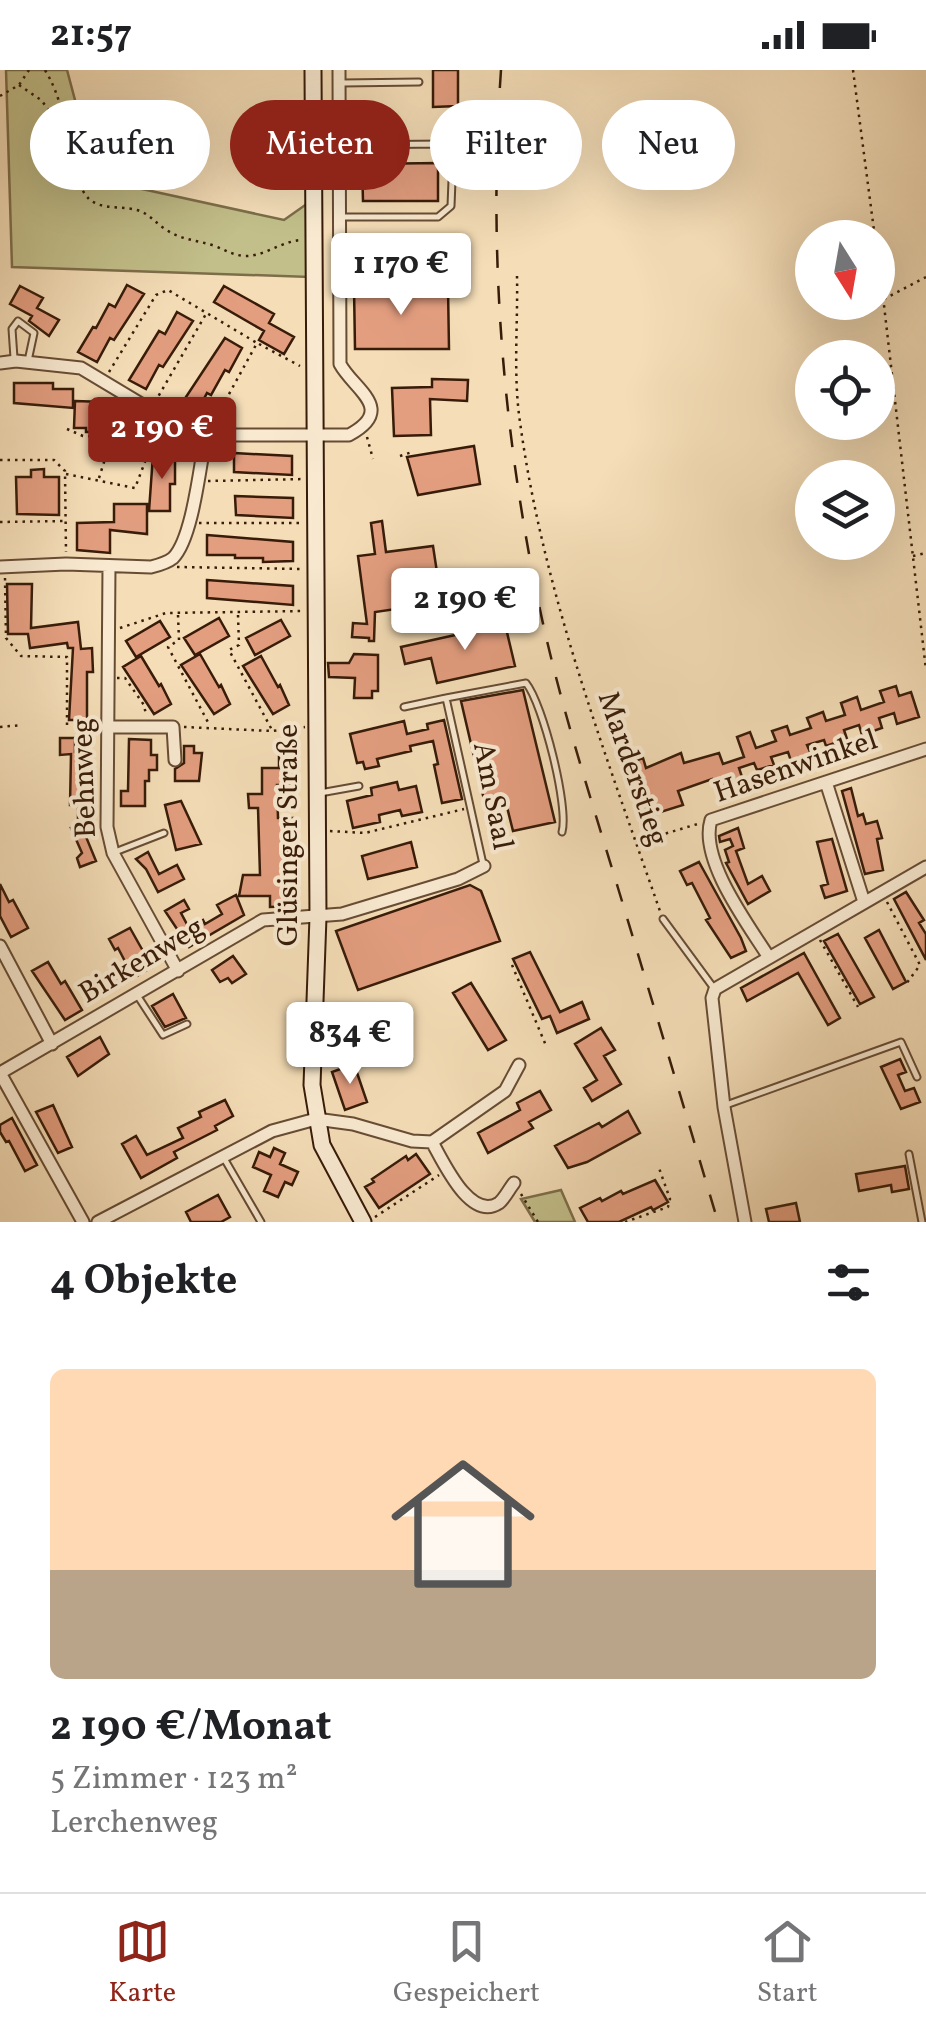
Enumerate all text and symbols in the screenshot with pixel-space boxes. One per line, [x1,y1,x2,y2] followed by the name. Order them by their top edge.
[50,9,132,62] text: 21:57
[30,100,210,190] chip: Kaufen
[230,100,410,190] chip: Mieten
[430,100,582,190] chip: Filter
[602,100,735,190] chip: Neu
[795,220,895,320] north arrow
[795,220,895,560] map controls
[309,233,493,318] pin: 1 170 €
[353,243,449,287] text: 1 170 €
[795,340,895,440] button: locate
[70,397,254,482] pin: 2 190 €
[110,407,214,451] text: 2 190 €
[795,460,895,560] button: layers
[373,568,557,653] pin: 2 190 €
[413,578,517,622] text: 2 190 €
[586,686,678,852] street label: Marderstieg
[62,717,108,839] street label: Behnweg
[709,719,883,815] street label: Hasenwinkel
[268,724,310,946] street label: Glüsinger Straße
[461,738,523,854] street label: Am Saal
[71,907,213,1015] street label: Birkenweg
[280,1002,420,1087] pin: 834 €
[308,1012,392,1056] text: 834 €
[50,1253,237,1312] text: 4 Objekte
[821,1255,876,1310] icon: filters
[373,1434,553,1614] icon: home
[50,1699,332,1758] text: 2 190 €/Monat
[50,1758,298,1802] text: 5 Zimmer · 123 m²
[50,1802,218,1846] text: Lerchenweg
[108,1914,176,2013] tab: Karte
[393,1914,540,2013] tab: Gespeichert
[757,1914,818,2013] tab: Start

